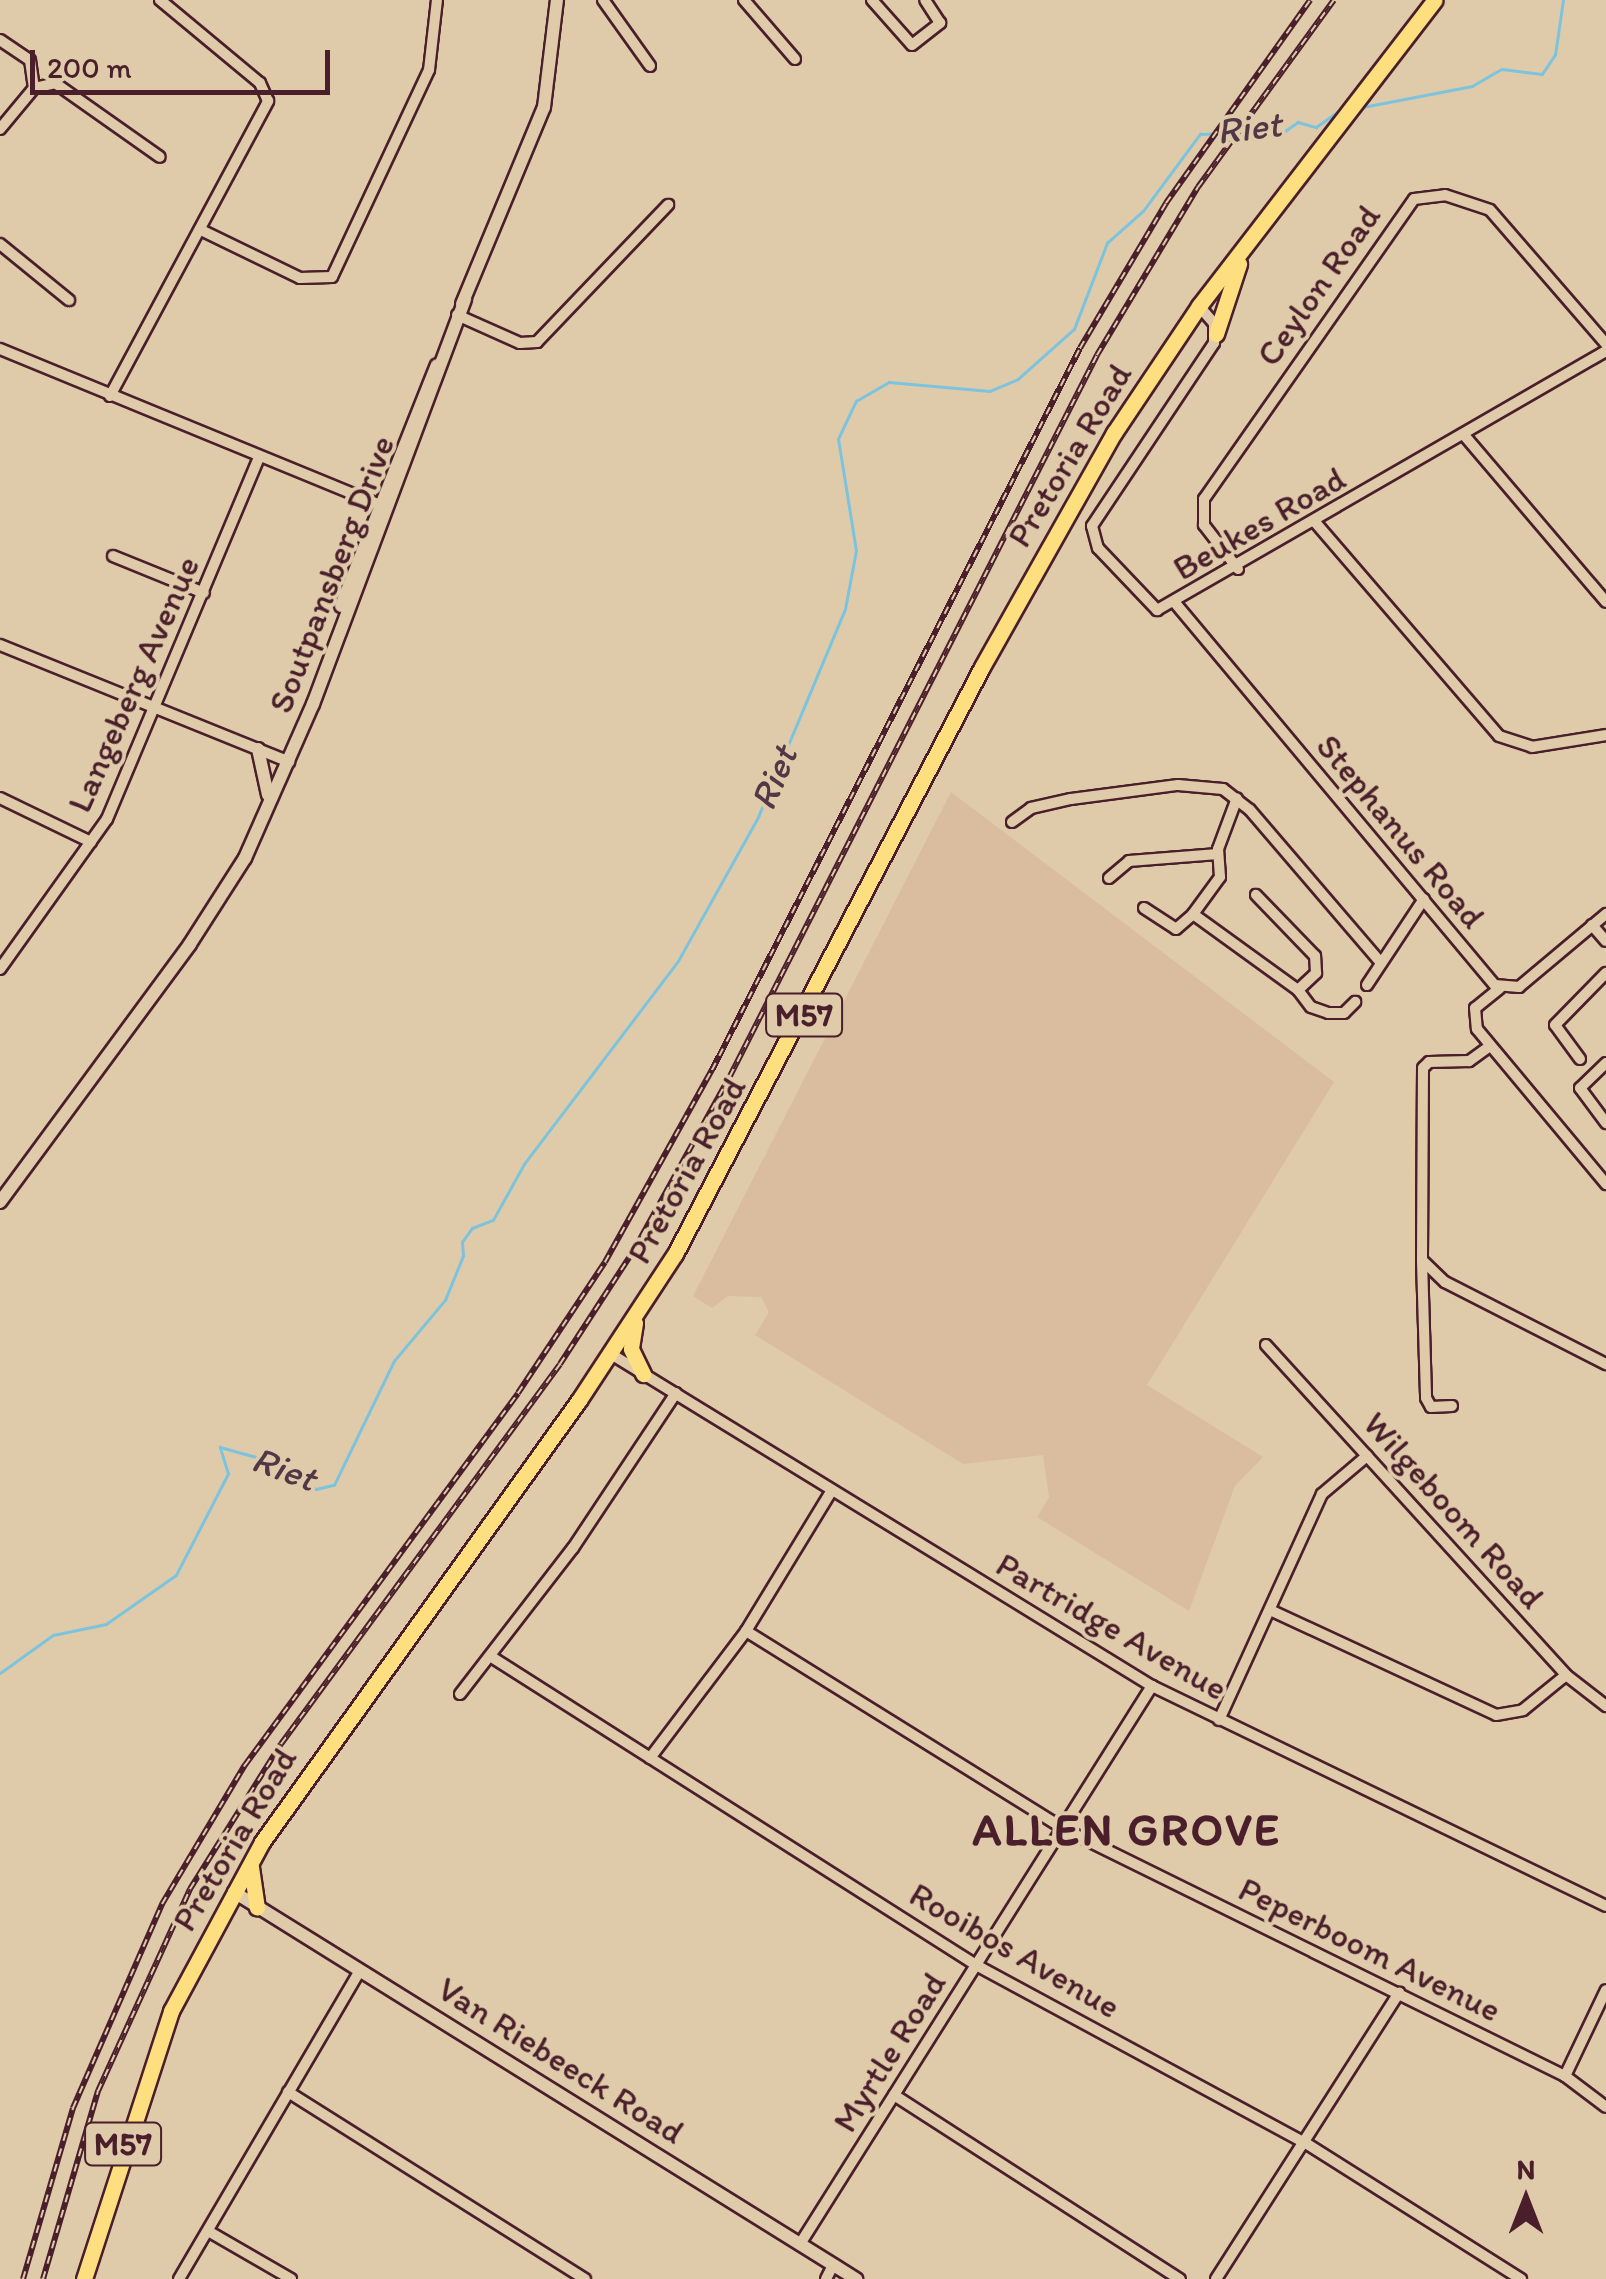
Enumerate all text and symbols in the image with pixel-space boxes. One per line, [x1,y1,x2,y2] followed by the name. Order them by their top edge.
[35,30,335,92] scale bar
[47,49,132,86] text: 200 m
[1214,101,1284,155] water label: Riet
[1247,197,1389,373] street label: Ceylon Road
[998,356,1140,554] street label: Pretoria Road
[259,429,403,719] street label: Soutpansberg Drive
[1165,457,1353,589] street label: Beukes Road
[58,550,208,818] street label: Langeberg Avenue
[1308,725,1494,937] street label: Stephanus Road
[740,739,808,817] water label: Riet
[764,988,844,1042] road number: M57
[618,1070,754,1270] street label: Pretoria Road
[1355,1403,1553,1617] street label: Wilgeboom Road
[246,1436,322,1502] water label: Riet
[990,1543,1234,1709] street label: Partridge Avenue
[163,1740,305,1938] street label: Pretoria Road
[972,1803,1282,1857] district label: ALLEN GROVE
[1233,1868,1507,2030] street label: Peperboom Avenue
[903,1873,1127,2027] street label: Rooibos Avenue
[823,1964,955,2140] street label: Myrtle Road
[431,1968,691,2152] street label: Van Riebeeck Road
[83,2117,163,2171] road number: M57
[1476,2149,1576,2249] north arrow
[1517,2152,1535,2186] text: N

